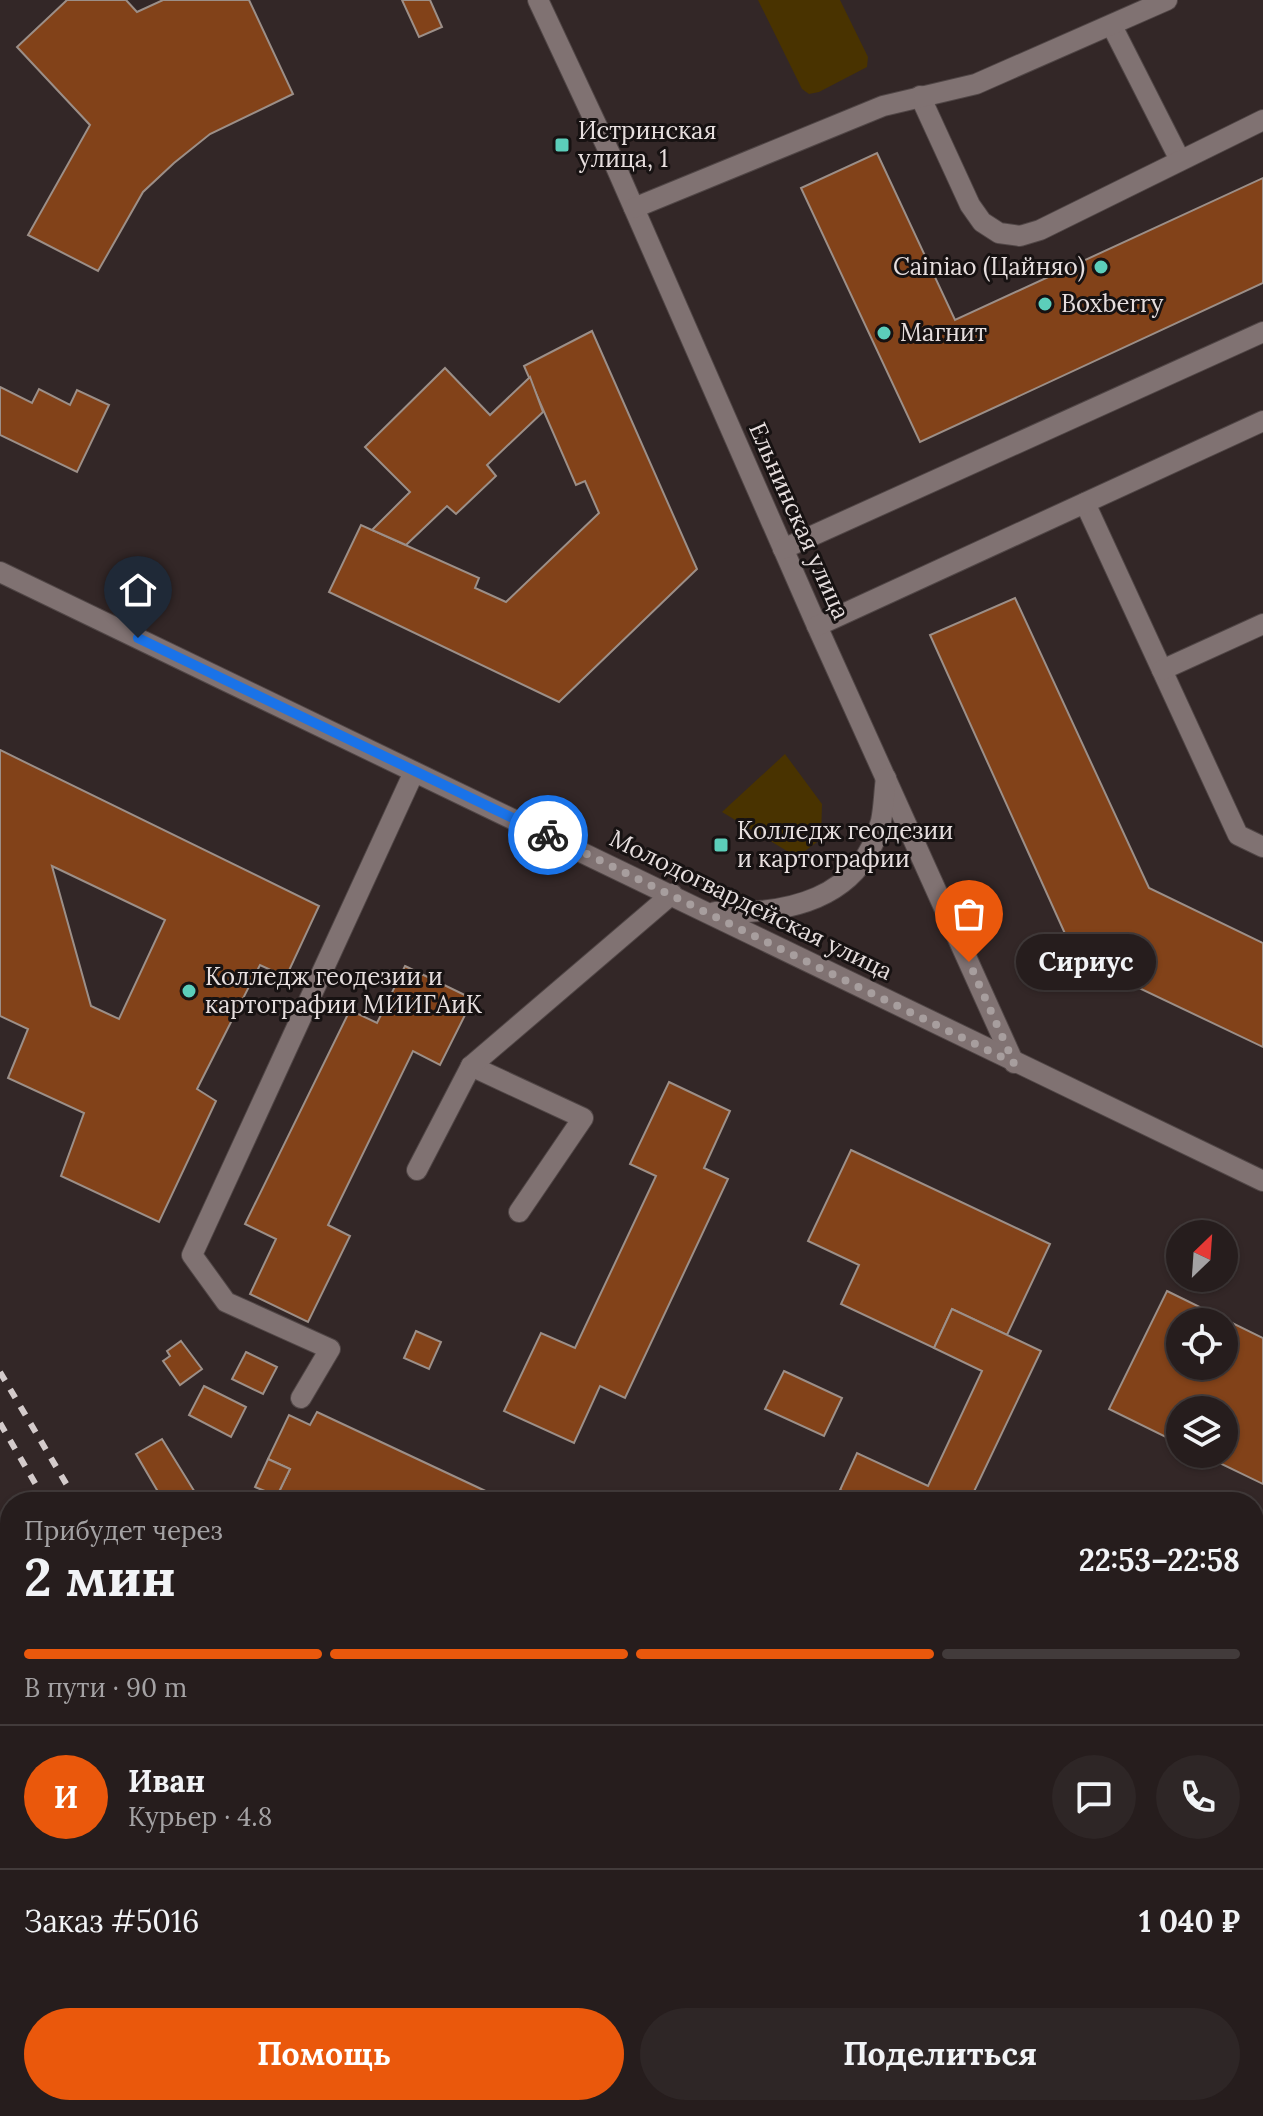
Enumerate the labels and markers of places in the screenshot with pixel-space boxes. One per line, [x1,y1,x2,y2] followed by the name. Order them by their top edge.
[578,115,716,174] place label: Истринская улица, 1
[553,136,571,154] marker: Истринская улица, 1
[893,251,1085,282] place label: Cainiao (Цайняо)
[1092,258,1110,276] marker: Cainiao (Цайняо)
[1061,288,1164,319] place label: Boxberry
[1036,295,1054,313] marker: Boxberry
[900,317,987,348] place label: Магнит
[875,324,893,342] marker: Магнит
[104,556,172,638] pin
[737,815,953,874] place label: Колледж геодезии и картографии
[712,836,730,854] marker: Колледж геодезии и картографии
[935,880,1003,962] pin
[1017,934,1157,990] callout: Сириус
[205,961,483,1020] place label: Колледж геодезии и картографии МИИГАиК
[180,982,198,1000] marker: Колледж геодезии и картографии МИИГАиК

